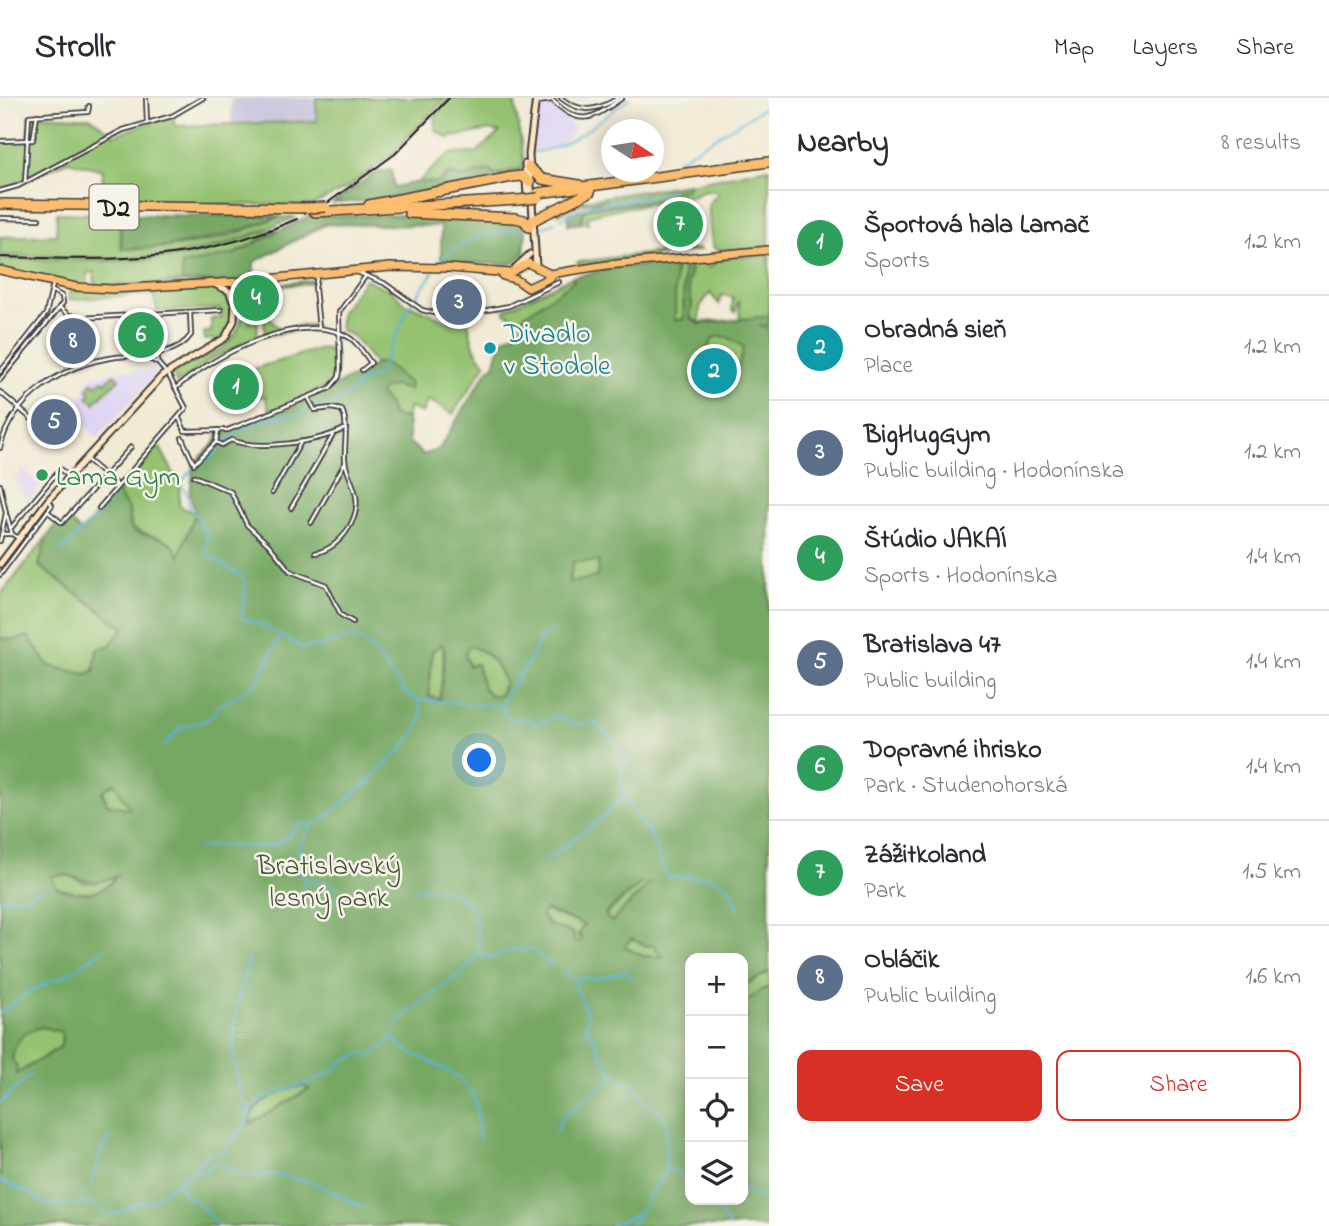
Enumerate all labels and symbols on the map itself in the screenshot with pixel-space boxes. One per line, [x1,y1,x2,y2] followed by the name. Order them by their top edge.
[601,119,664,182] north arrow
[90,184,138,230] road number: D2
[657,198,703,250] pin: 7
[233,272,279,324] pin: 4
[436,276,482,328] pin: 3
[118,309,164,361] pin: 6
[50,315,96,367] pin: 8
[503,315,611,388] place label: Divadlo v Stodole
[482,340,498,356] marker: Divadlo v Stodole
[691,345,737,397] pin: 2
[213,361,259,413] pin: 1
[31,396,77,448] pin: 5
[56,458,180,499] place label: Lama Gym
[34,467,50,483] marker: Lama Gym
[462,743,496,777] your location
[256,847,401,920] park label: Bratislavský lesný park

